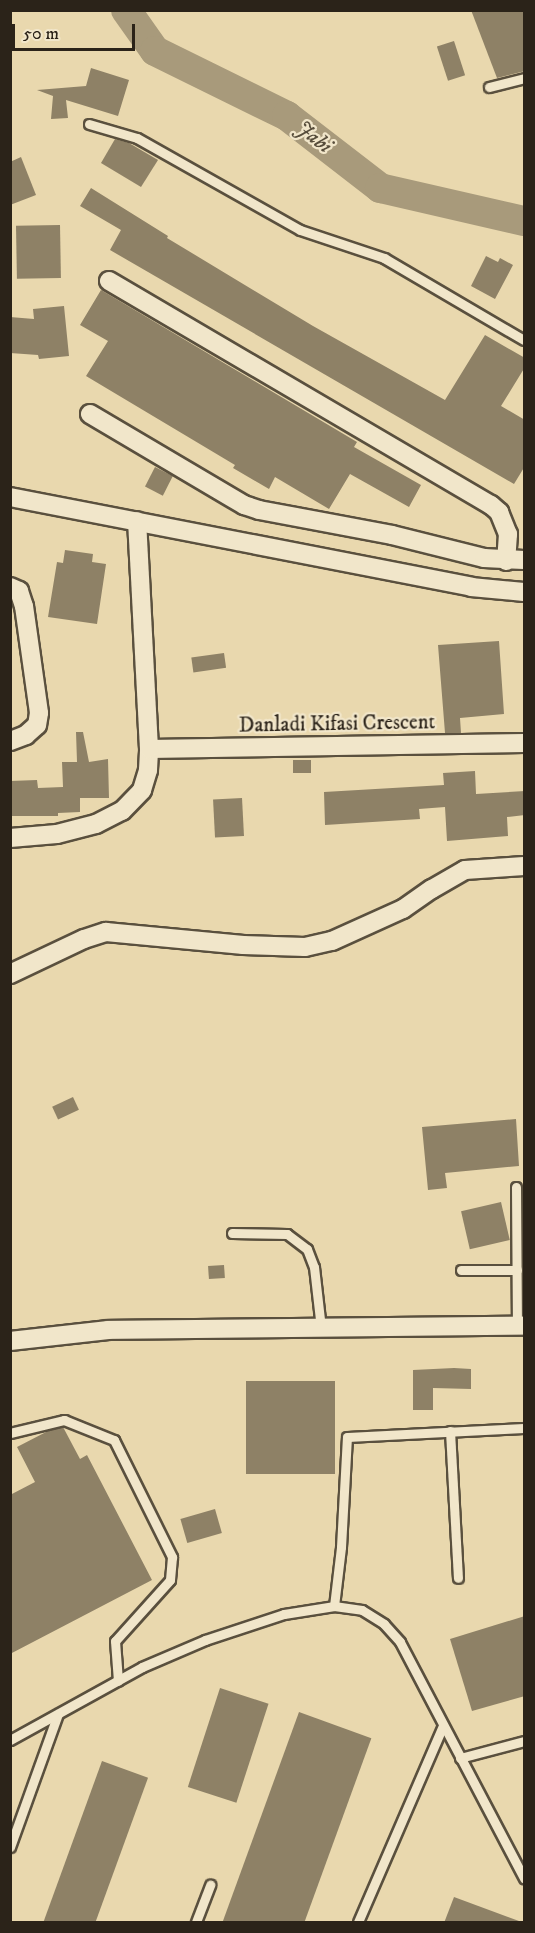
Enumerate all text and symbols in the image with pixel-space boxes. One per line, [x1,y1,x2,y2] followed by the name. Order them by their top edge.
[15,12,138,50] scale bar
[23,23,59,45] text: 50 m
[291,115,337,159] water label: Jabi
[239,710,435,738] street label: Danladi Kifasi Crescent

